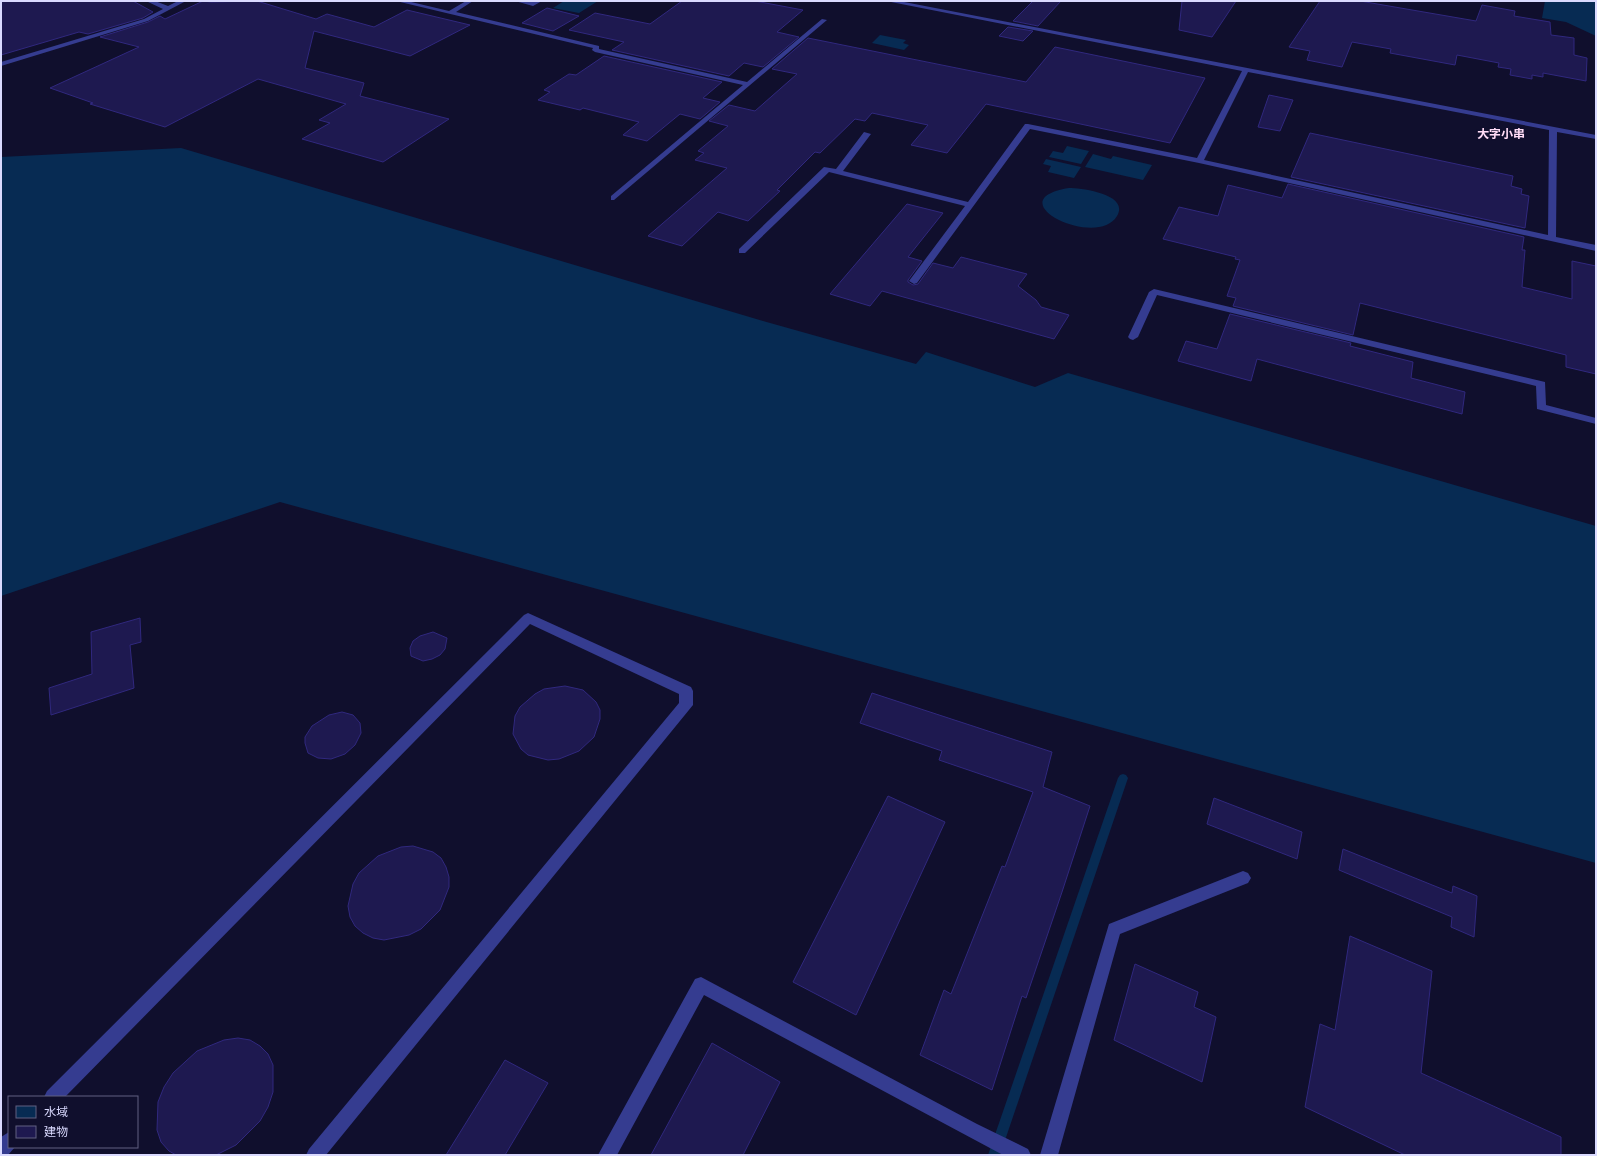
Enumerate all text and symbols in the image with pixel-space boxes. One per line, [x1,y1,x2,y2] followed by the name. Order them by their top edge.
[1477,126,1525,142] district label: 大字小串
[8,1096,138,1148] legend
[44,1104,68,1120] text: 水域
[44,1124,68,1140] text: 建物

